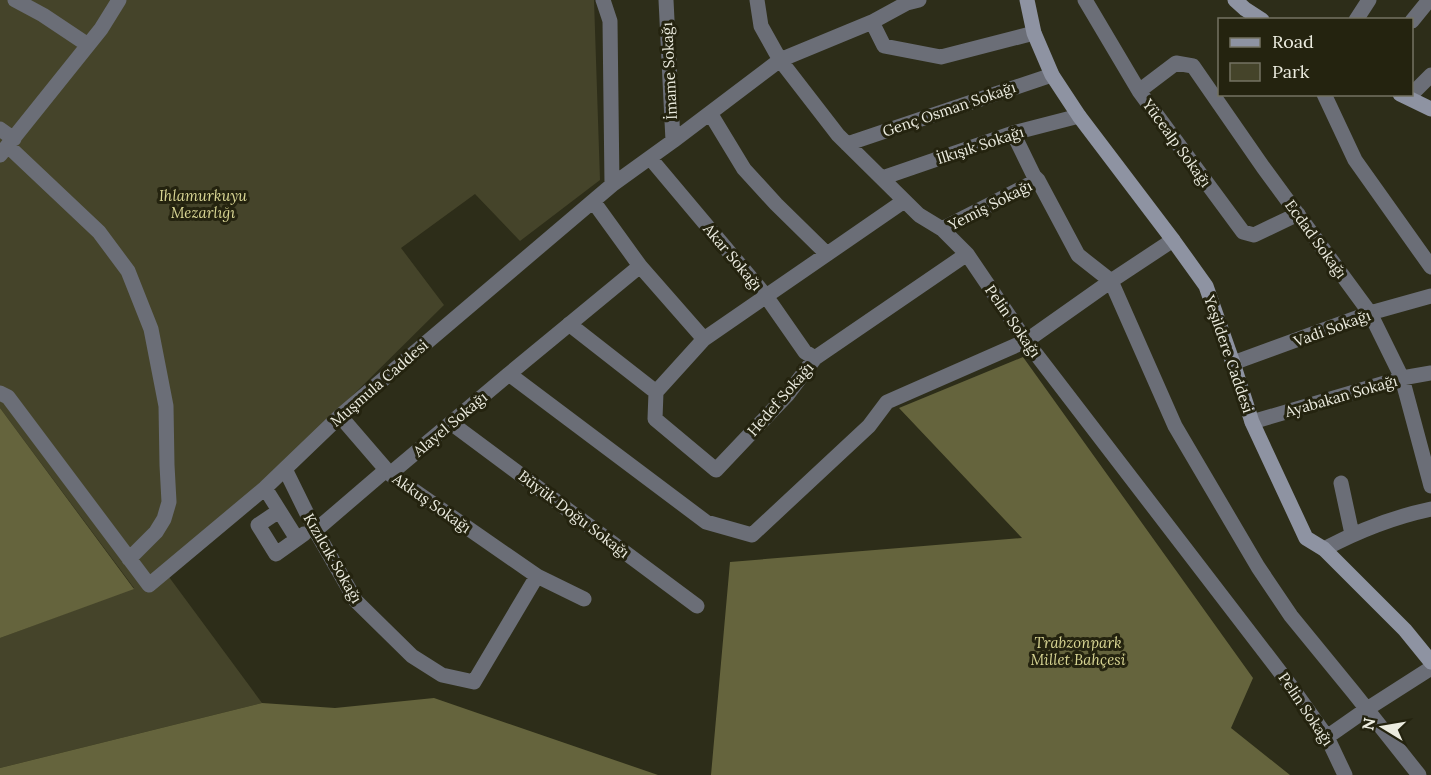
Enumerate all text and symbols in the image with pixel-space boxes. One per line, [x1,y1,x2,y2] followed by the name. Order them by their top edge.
[1218,18,1413,96] legend
[657,22,681,120] street label: İmame Sokağı
[1272,30,1314,53] text: Road
[1272,60,1310,83] text: Park
[880,77,1018,141] street label: Genç Osman Sokağı
[1138,94,1215,191] street label: Yücealp Sokağı
[934,122,1026,168] street label: İlkışık Sokağı
[944,176,1035,235] street label: Yemiş Sokağı
[159,186,247,222] park label: Ihlamurkuyu Mezarlığı
[1281,196,1351,282] street label: Ecdad Sokağı
[699,219,766,294] street label: Akar Sokağı
[981,281,1045,361] street label: Pelin Sokağı
[1200,292,1258,415] street label: Yeşildere Caddesi
[1290,305,1373,351] street label: Vadi Sokağı
[326,335,432,431] street label: Muşmula Caddesi
[743,358,817,440] street label: Hedef Sokağı
[1282,371,1399,421] street label: Ayabakan Sokağı
[408,387,491,461] street label: Alayel Sokağı
[515,466,633,562] street label: Büyük Doğu Sokağı
[388,468,475,537] street label: Akkuş Sokağı
[300,510,366,606] street label: Kızılcık Sokağı
[1030,633,1126,669] park label: Trabzonpark Millet Bahçesi
[1275,669,1337,749] street label: Pelin Sokağı
[1353,697,1413,757] north arrow
[1357,716,1379,732] text: N

